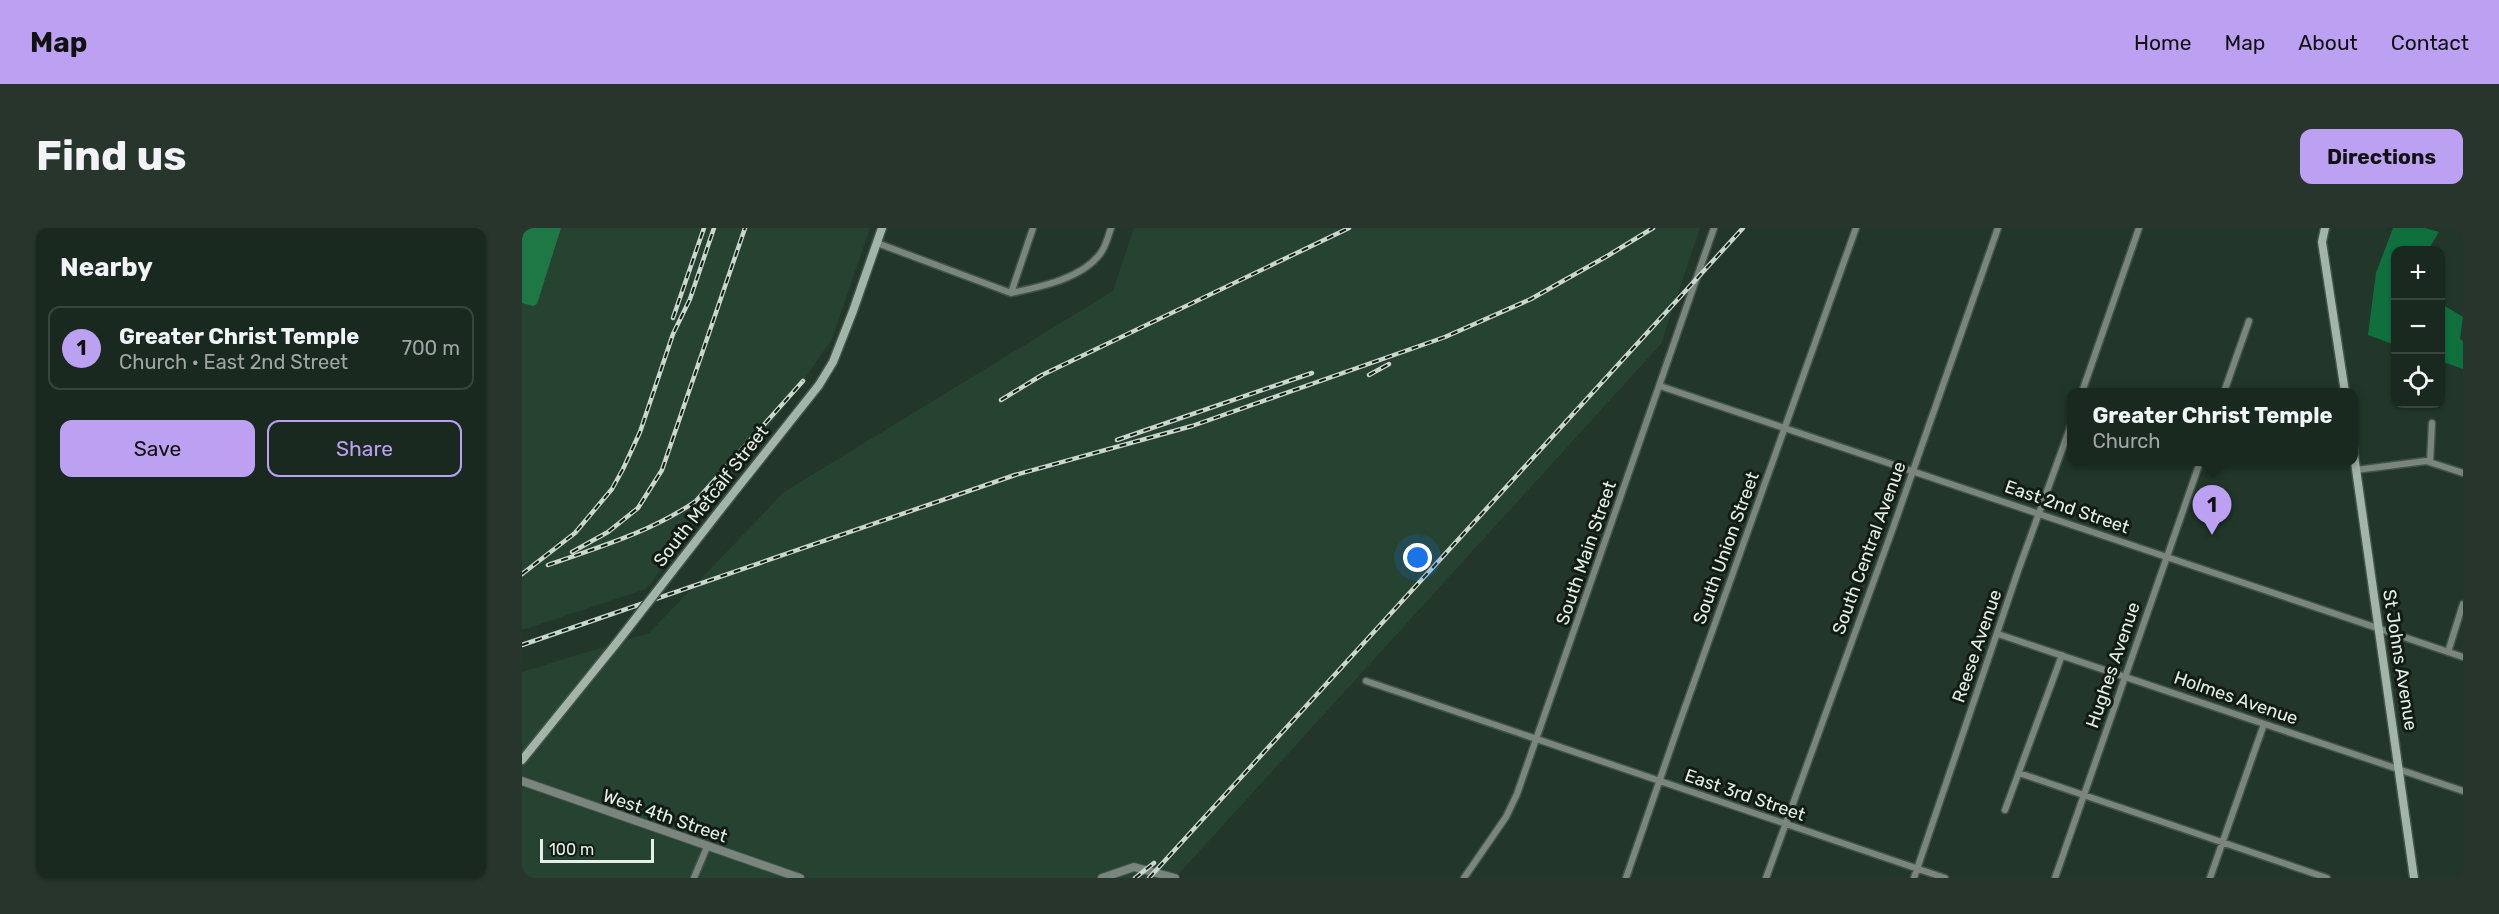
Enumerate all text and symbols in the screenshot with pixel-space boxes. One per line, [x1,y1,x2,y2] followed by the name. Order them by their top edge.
[30,26,87,59] text: Map
[2134,30,2191,55] text: Home
[2224,30,2265,55] text: Map
[2298,30,2358,55] text: About
[2391,30,2469,55] text: Contact
[2300,129,2463,184] button: Directions
[36,131,187,181] text: Find us
[2391,246,2445,408] map controls
[2391,246,2445,300] button: +
[60,252,153,283] text: Nearby
[2391,300,2445,354] button: −
[119,323,359,350] text: Greater Christ Temple
[77,336,86,360] text: 1
[402,336,460,360] text: 700 m
[119,350,348,374] text: Church · East 2nd Street
[2391,354,2445,408] button: locate
[2067,388,2358,466] popup
[2092,402,2333,429] text: Greater Christ Temple
[60,420,255,477] button: Save
[267,420,462,477] button: Share
[649,421,773,571] street label: South Metcalf Street
[2092,429,2161,453] text: Church
[1827,458,1911,638] street label: South Central Avenue
[1688,469,1764,627] street label: South Union Street
[2002,475,2132,539] street label: East 2nd Street
[1551,478,1621,628] street label: South Main Street
[2192,486,2232,535] pin: 1
[1403,543,1432,572] your location
[1947,587,2007,705] street label: Reese Avenue
[2378,588,2422,732] street label: St Johns Avenue
[2081,599,2145,731] street label: Hughes Avenue
[2171,666,2301,730] street label: Holmes Avenue
[1682,764,1808,826] street label: East 3rd Street
[600,784,730,848] street label: West 4th Street
[540,836,654,864] scale bar
[549,840,594,859] text: 100 m

